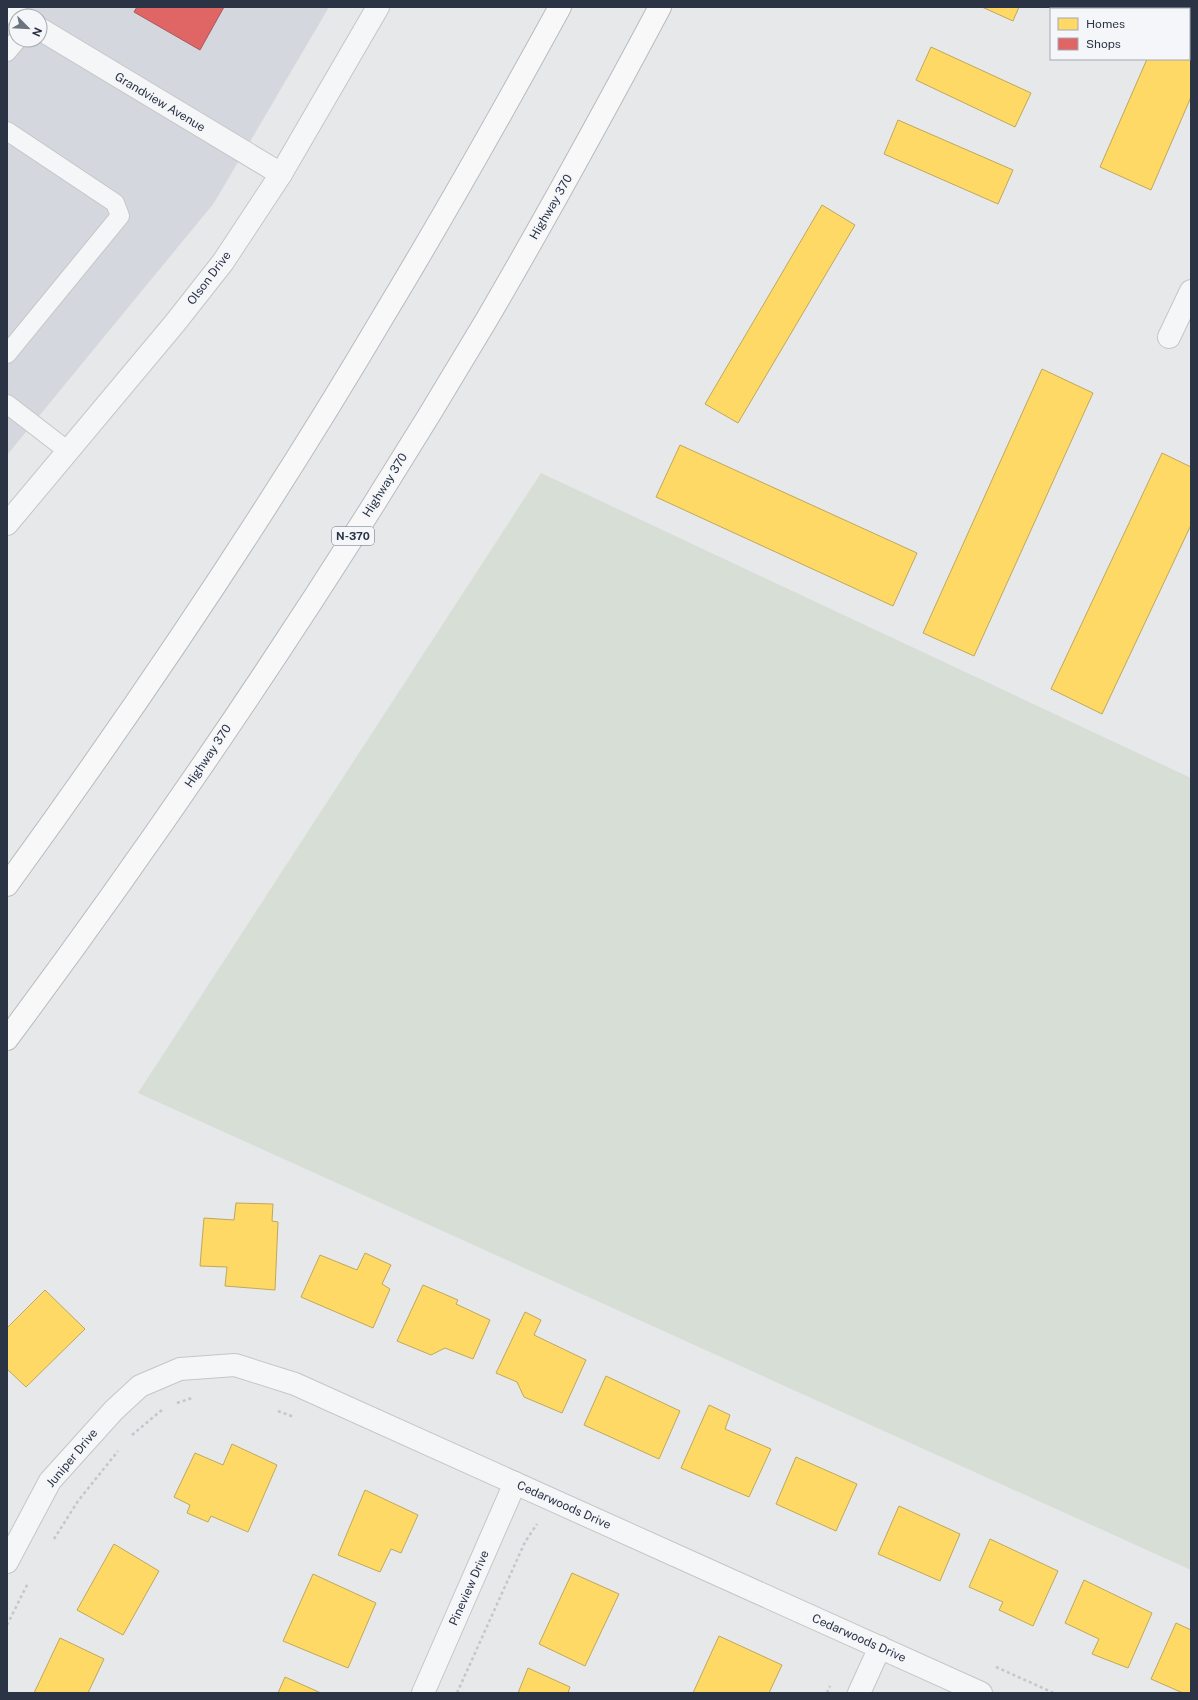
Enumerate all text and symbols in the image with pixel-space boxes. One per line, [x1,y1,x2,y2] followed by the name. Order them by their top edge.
[8,8,48,48] north arrow
[1050,8,1190,60] legend
[1086,17,1125,31] text: Homes
[30,26,44,38] text: N
[1086,37,1121,51] text: Shops
[112,69,208,135] street label: Grandview Avenue
[527,172,575,242] street label: Highway 370
[184,248,234,308] street label: Olson Drive
[360,450,410,520] street label: Highway 370
[332,527,374,545] road number: N-370
[182,722,234,790] street label: Highway 370
[44,1426,101,1490] street label: Juniper Drive
[515,1478,613,1532] street label: Cedarwoods Drive
[446,1548,492,1628] street label: Pineview Drive
[810,1611,908,1665] street label: Cedarwoods Drive

